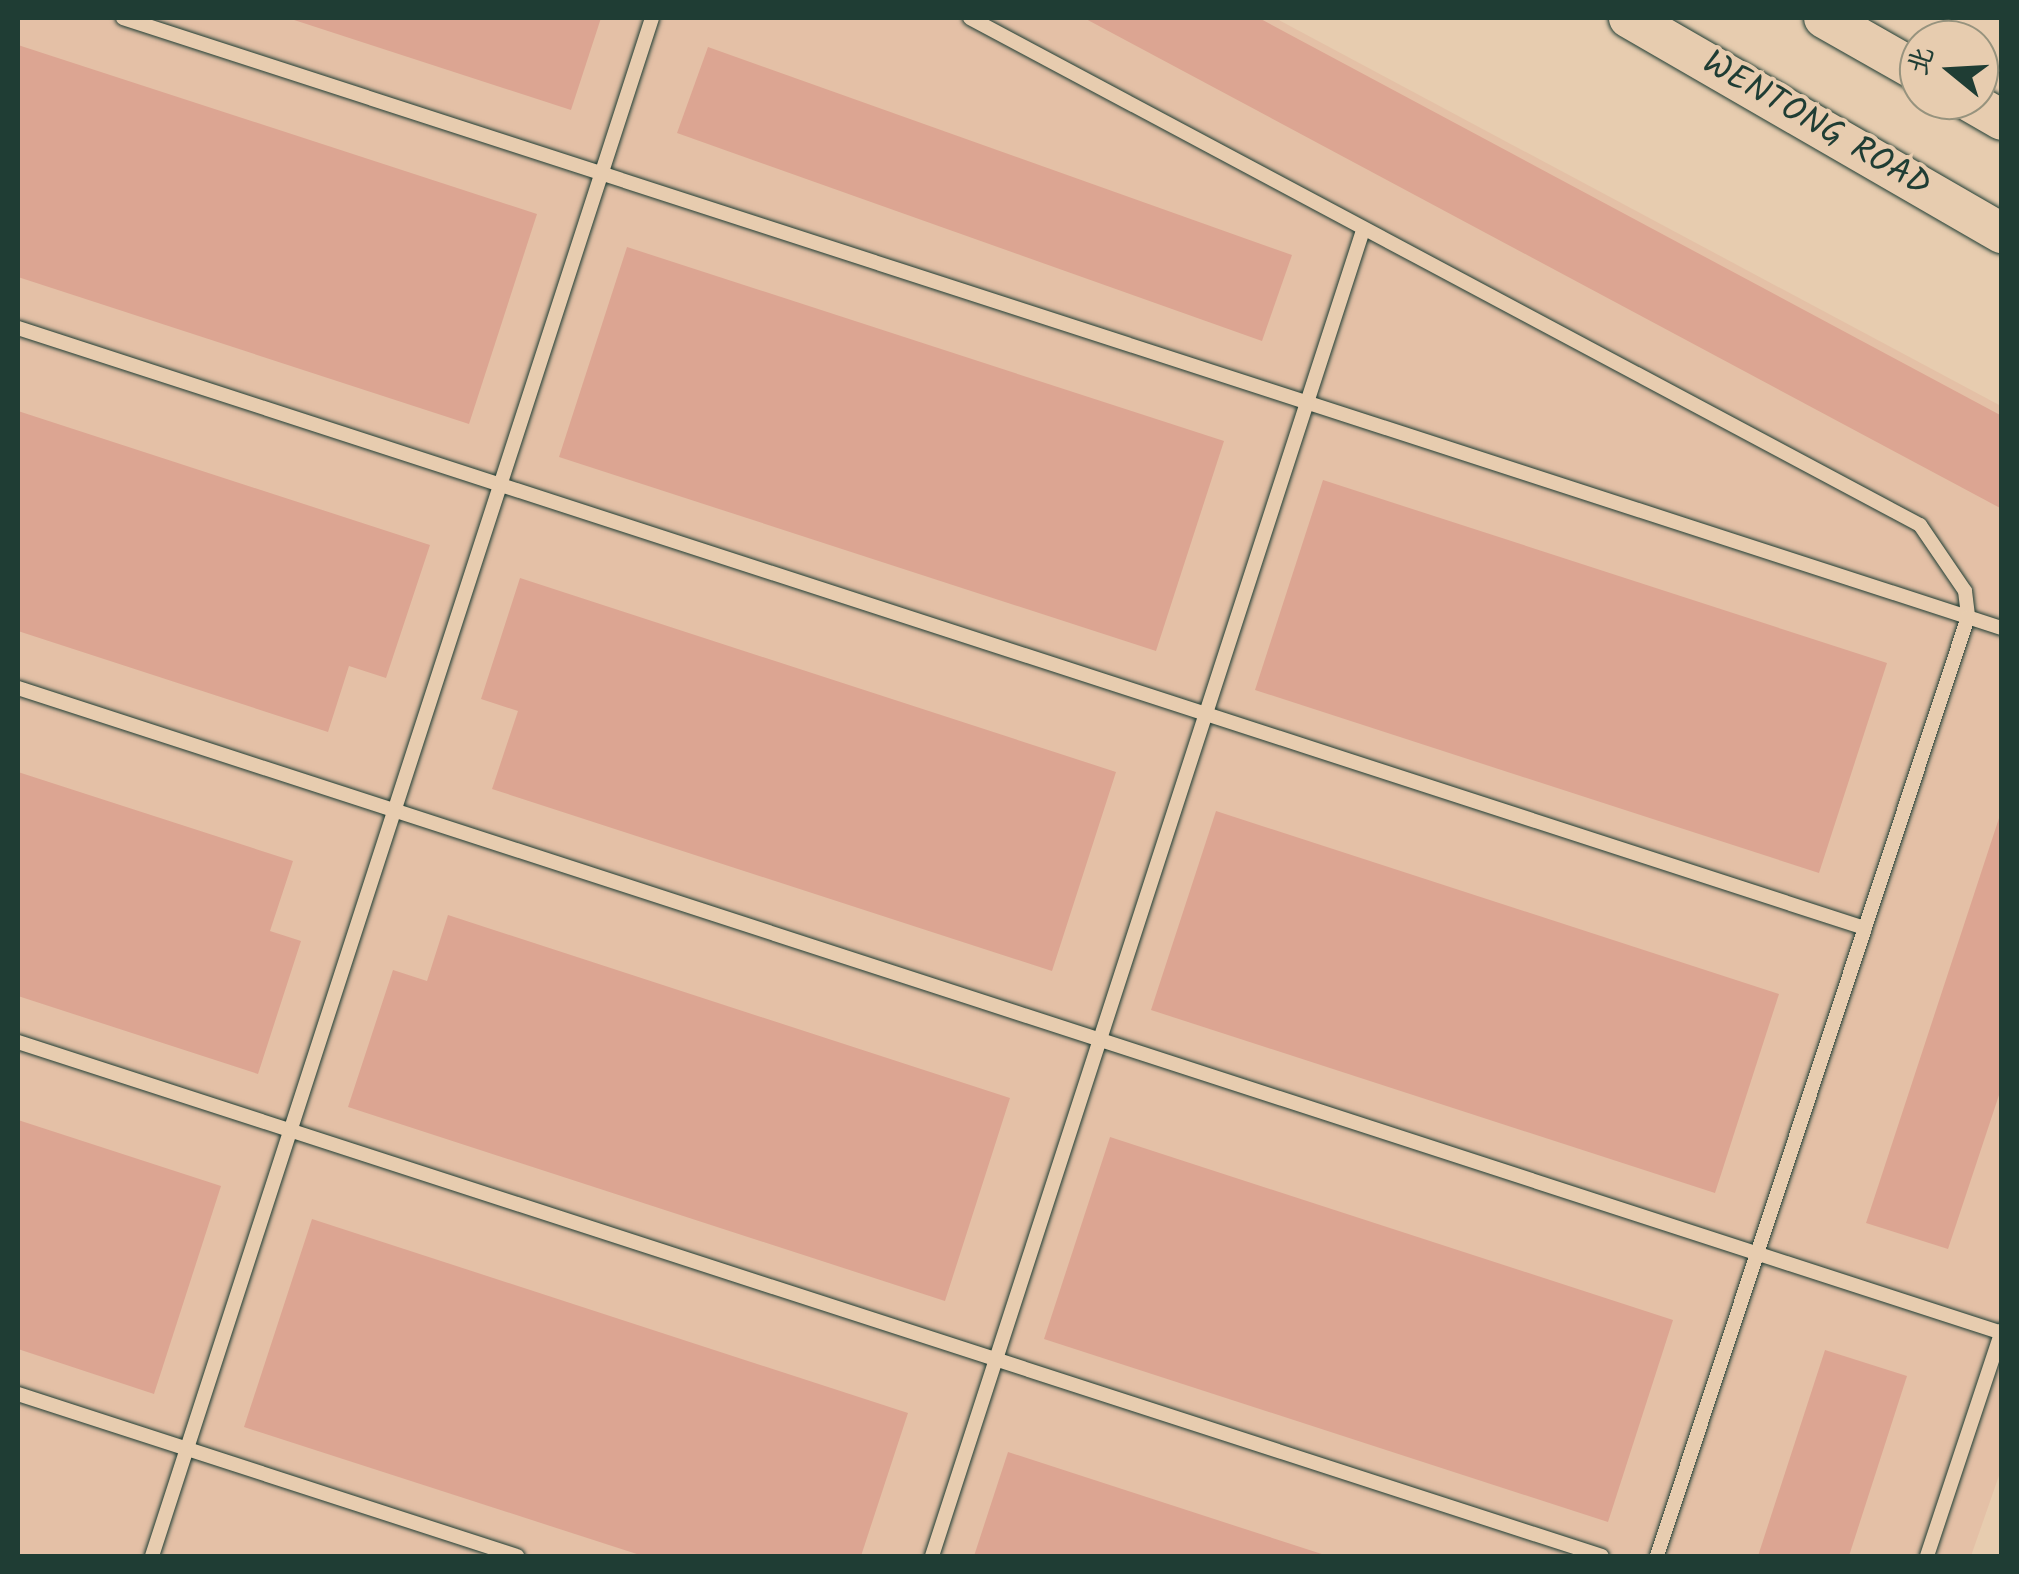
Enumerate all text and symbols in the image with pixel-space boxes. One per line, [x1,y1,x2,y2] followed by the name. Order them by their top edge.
[1899,20,1999,120] north arrow
[1896,41,1948,81] text: 北
[1694,43,1938,207] street label: WENTONG ROAD

